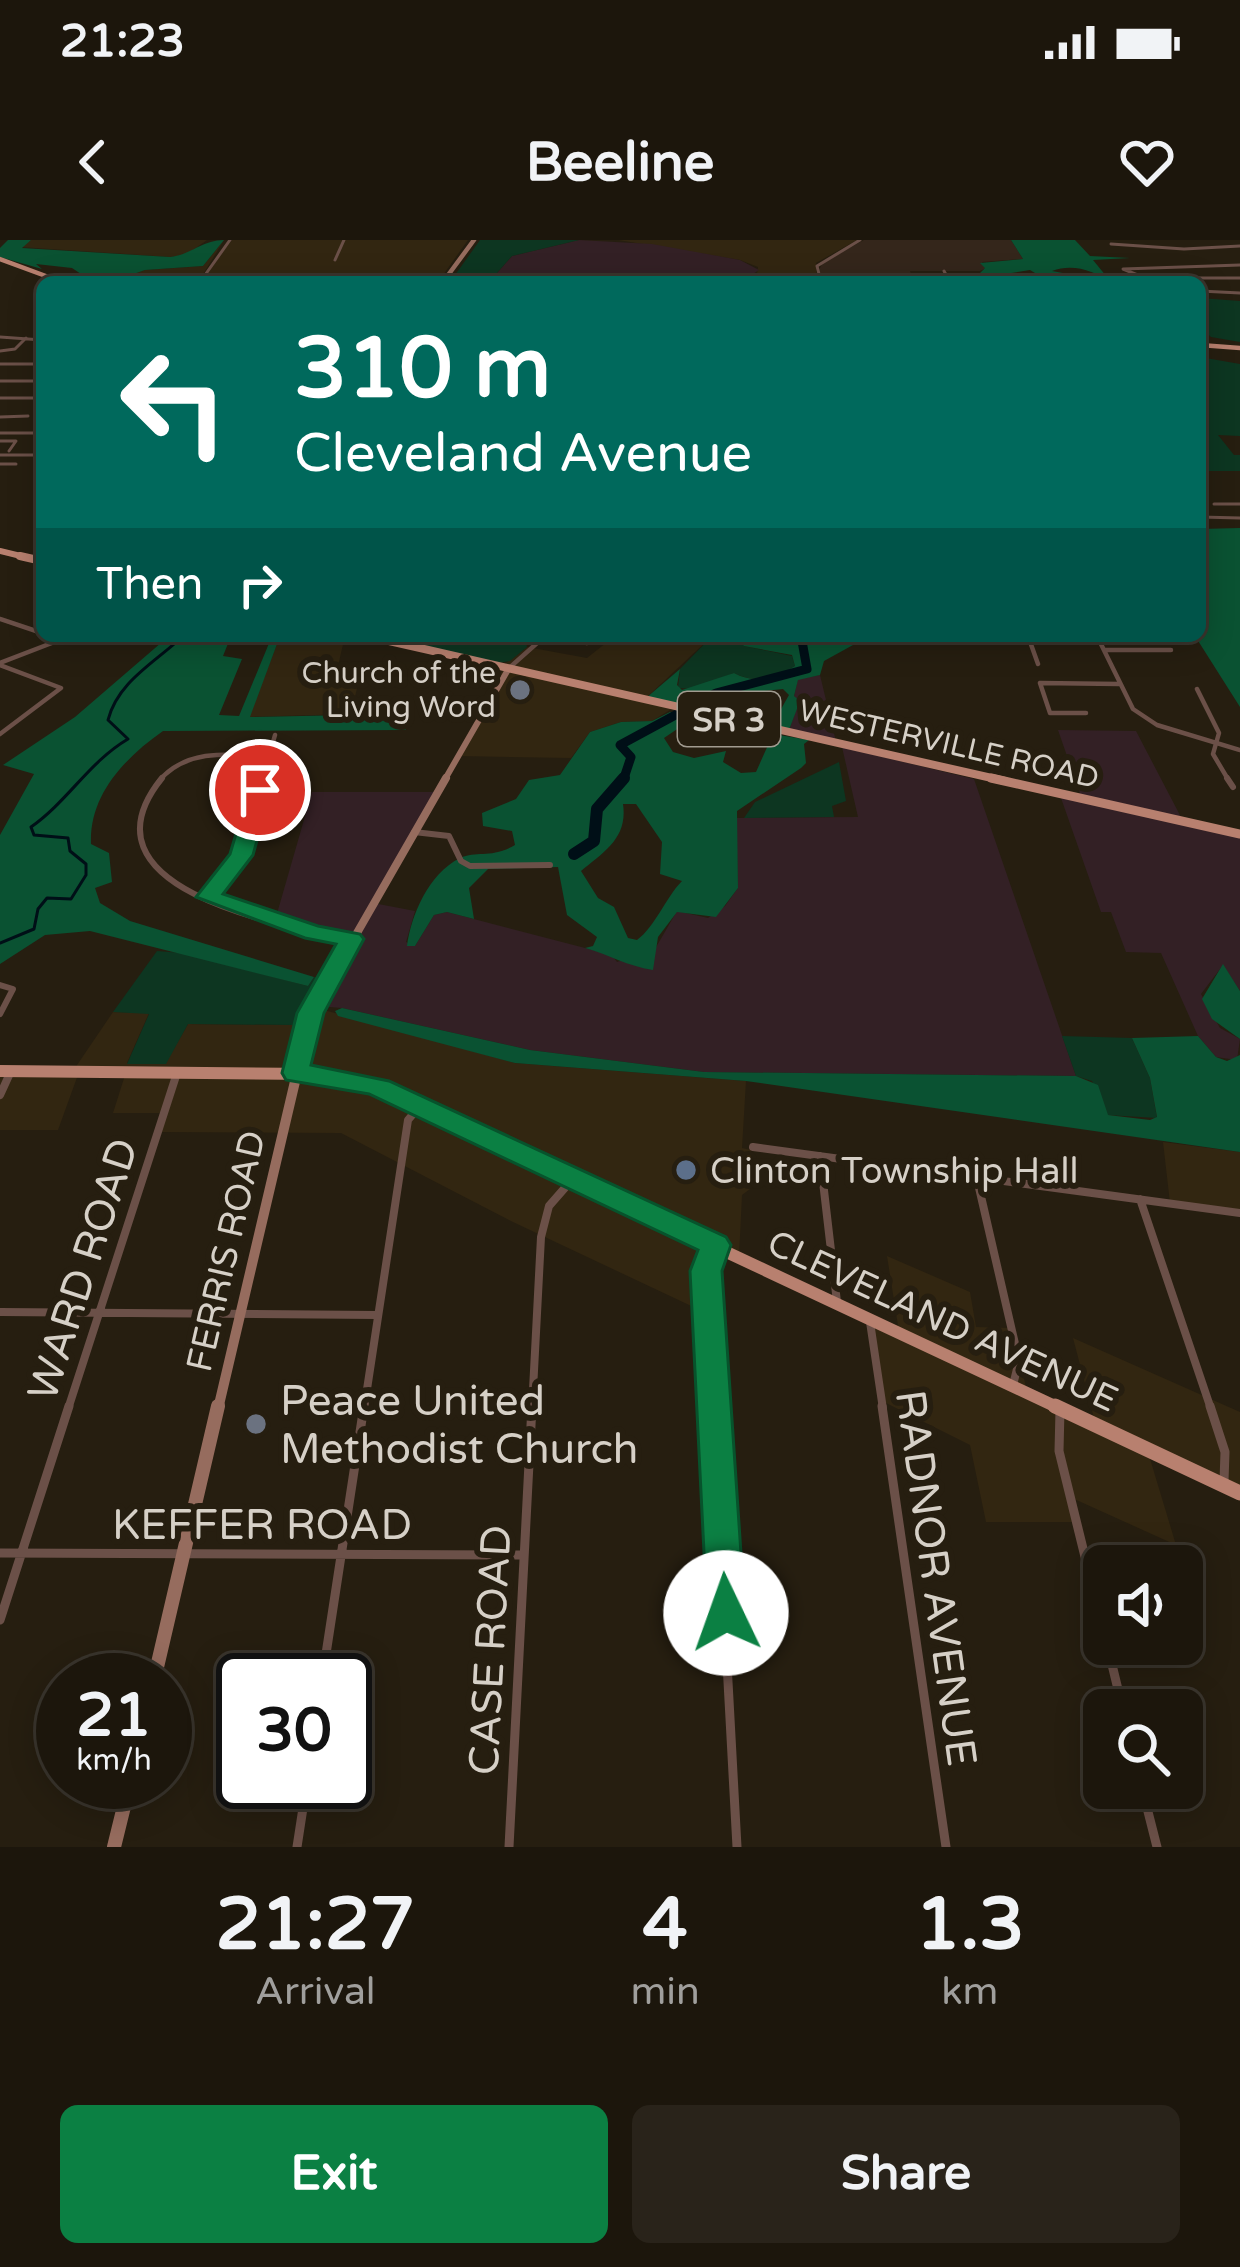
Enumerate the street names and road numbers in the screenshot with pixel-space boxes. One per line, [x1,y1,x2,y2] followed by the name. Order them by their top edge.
[678,692,780,746] road number: SR 3
[795,692,1102,797] street label: WESTERVILLE ROAD
[178,1127,275,1376] street label: FERRIS ROAD
[17,1132,150,1407] street label: WARD ROAD
[761,1221,1124,1421] street label: CLEVELAND AVENUE
[884,1387,987,1770] street label: RADNOR AVENUE
[112,1500,412,1551] street label: KEFFER ROAD
[458,1524,523,1776] street label: CASE ROAD

